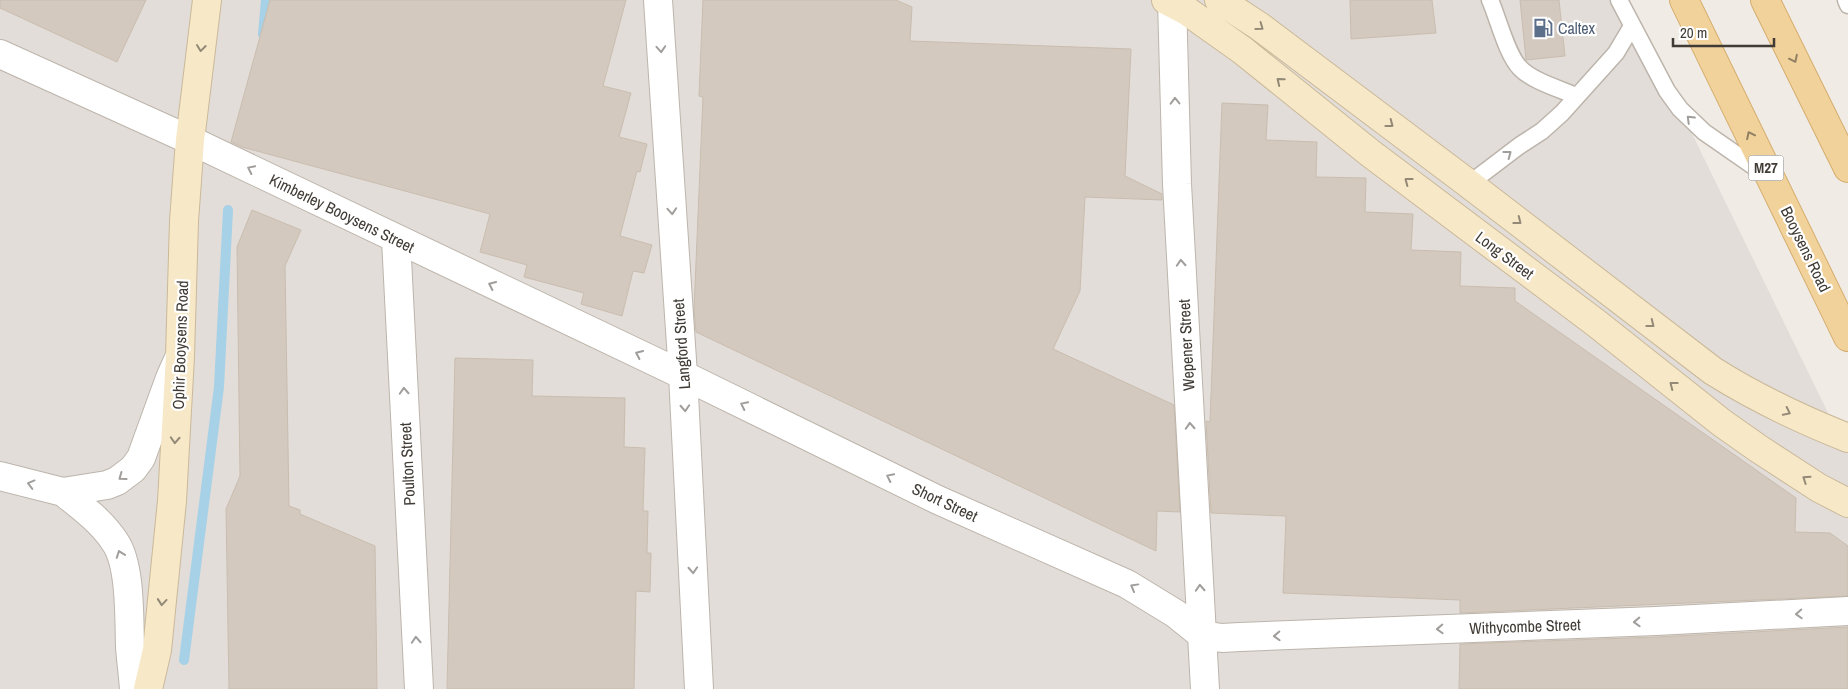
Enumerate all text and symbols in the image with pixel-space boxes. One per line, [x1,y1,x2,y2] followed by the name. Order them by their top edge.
[1673,15,1774,47] scale bar
[1532,17,1554,39] fuel station icon: Caltex
[1558,17,1596,39] place label: Caltex
[1254,21,1264,30] one-way arrow
[1680,22,1707,43] text: 20 m
[196,45,207,53] one-way arrow
[656,45,667,53] one-way arrow
[1788,54,1798,63] one-way arrow
[1277,78,1286,86] one-way arrow
[1170,97,1180,104] one-way arrow
[1687,116,1696,125] one-way arrow
[1384,119,1393,127] one-way arrow
[1746,131,1756,140] one-way arrow
[1502,152,1511,160] one-way arrow
[1748,156,1784,180] road number: M27
[247,165,256,175] one-way arrow
[266,168,419,258] street label: Kimberley Booysens Street
[1404,178,1414,187] one-way arrow
[1776,203,1836,295] street label: Booysens Road
[667,207,678,215] one-way arrow
[1512,216,1521,224] one-way arrow
[1471,226,1539,284] street label: Long Street
[1176,259,1187,267] one-way arrow
[167,280,193,410] street label: Ophir Booysens Road
[488,280,497,291] one-way arrow
[667,298,695,390] street label: Langford Street
[1173,298,1199,391] street label: Wepener Street
[1645,318,1655,327] one-way arrow
[635,350,644,361] one-way arrow
[1670,381,1679,390] one-way arrow
[398,386,409,394] one-way arrow
[741,401,750,411] one-way arrow
[679,404,690,412] one-way arrow
[1781,406,1790,416] one-way arrow
[1185,421,1196,429] one-way arrow
[394,422,420,506] street label: Poulton Street
[170,436,181,444] one-way arrow
[118,471,128,480] one-way arrow
[887,473,896,483] one-way arrow
[1802,476,1811,485] one-way arrow
[909,477,982,527] street label: Short Street
[27,479,36,490] one-way arrow
[116,550,126,559] one-way arrow
[687,566,698,574] one-way arrow
[1130,584,1139,594] one-way arrow
[1194,584,1205,592] one-way arrow
[157,598,168,606] one-way arrow
[1795,608,1803,619] one-way arrow
[1469,613,1581,639] street label: Withycombe Street
[1633,616,1641,627] one-way arrow
[1435,624,1443,635] one-way arrow
[1273,631,1281,641] one-way arrow
[411,636,422,644] one-way arrow

